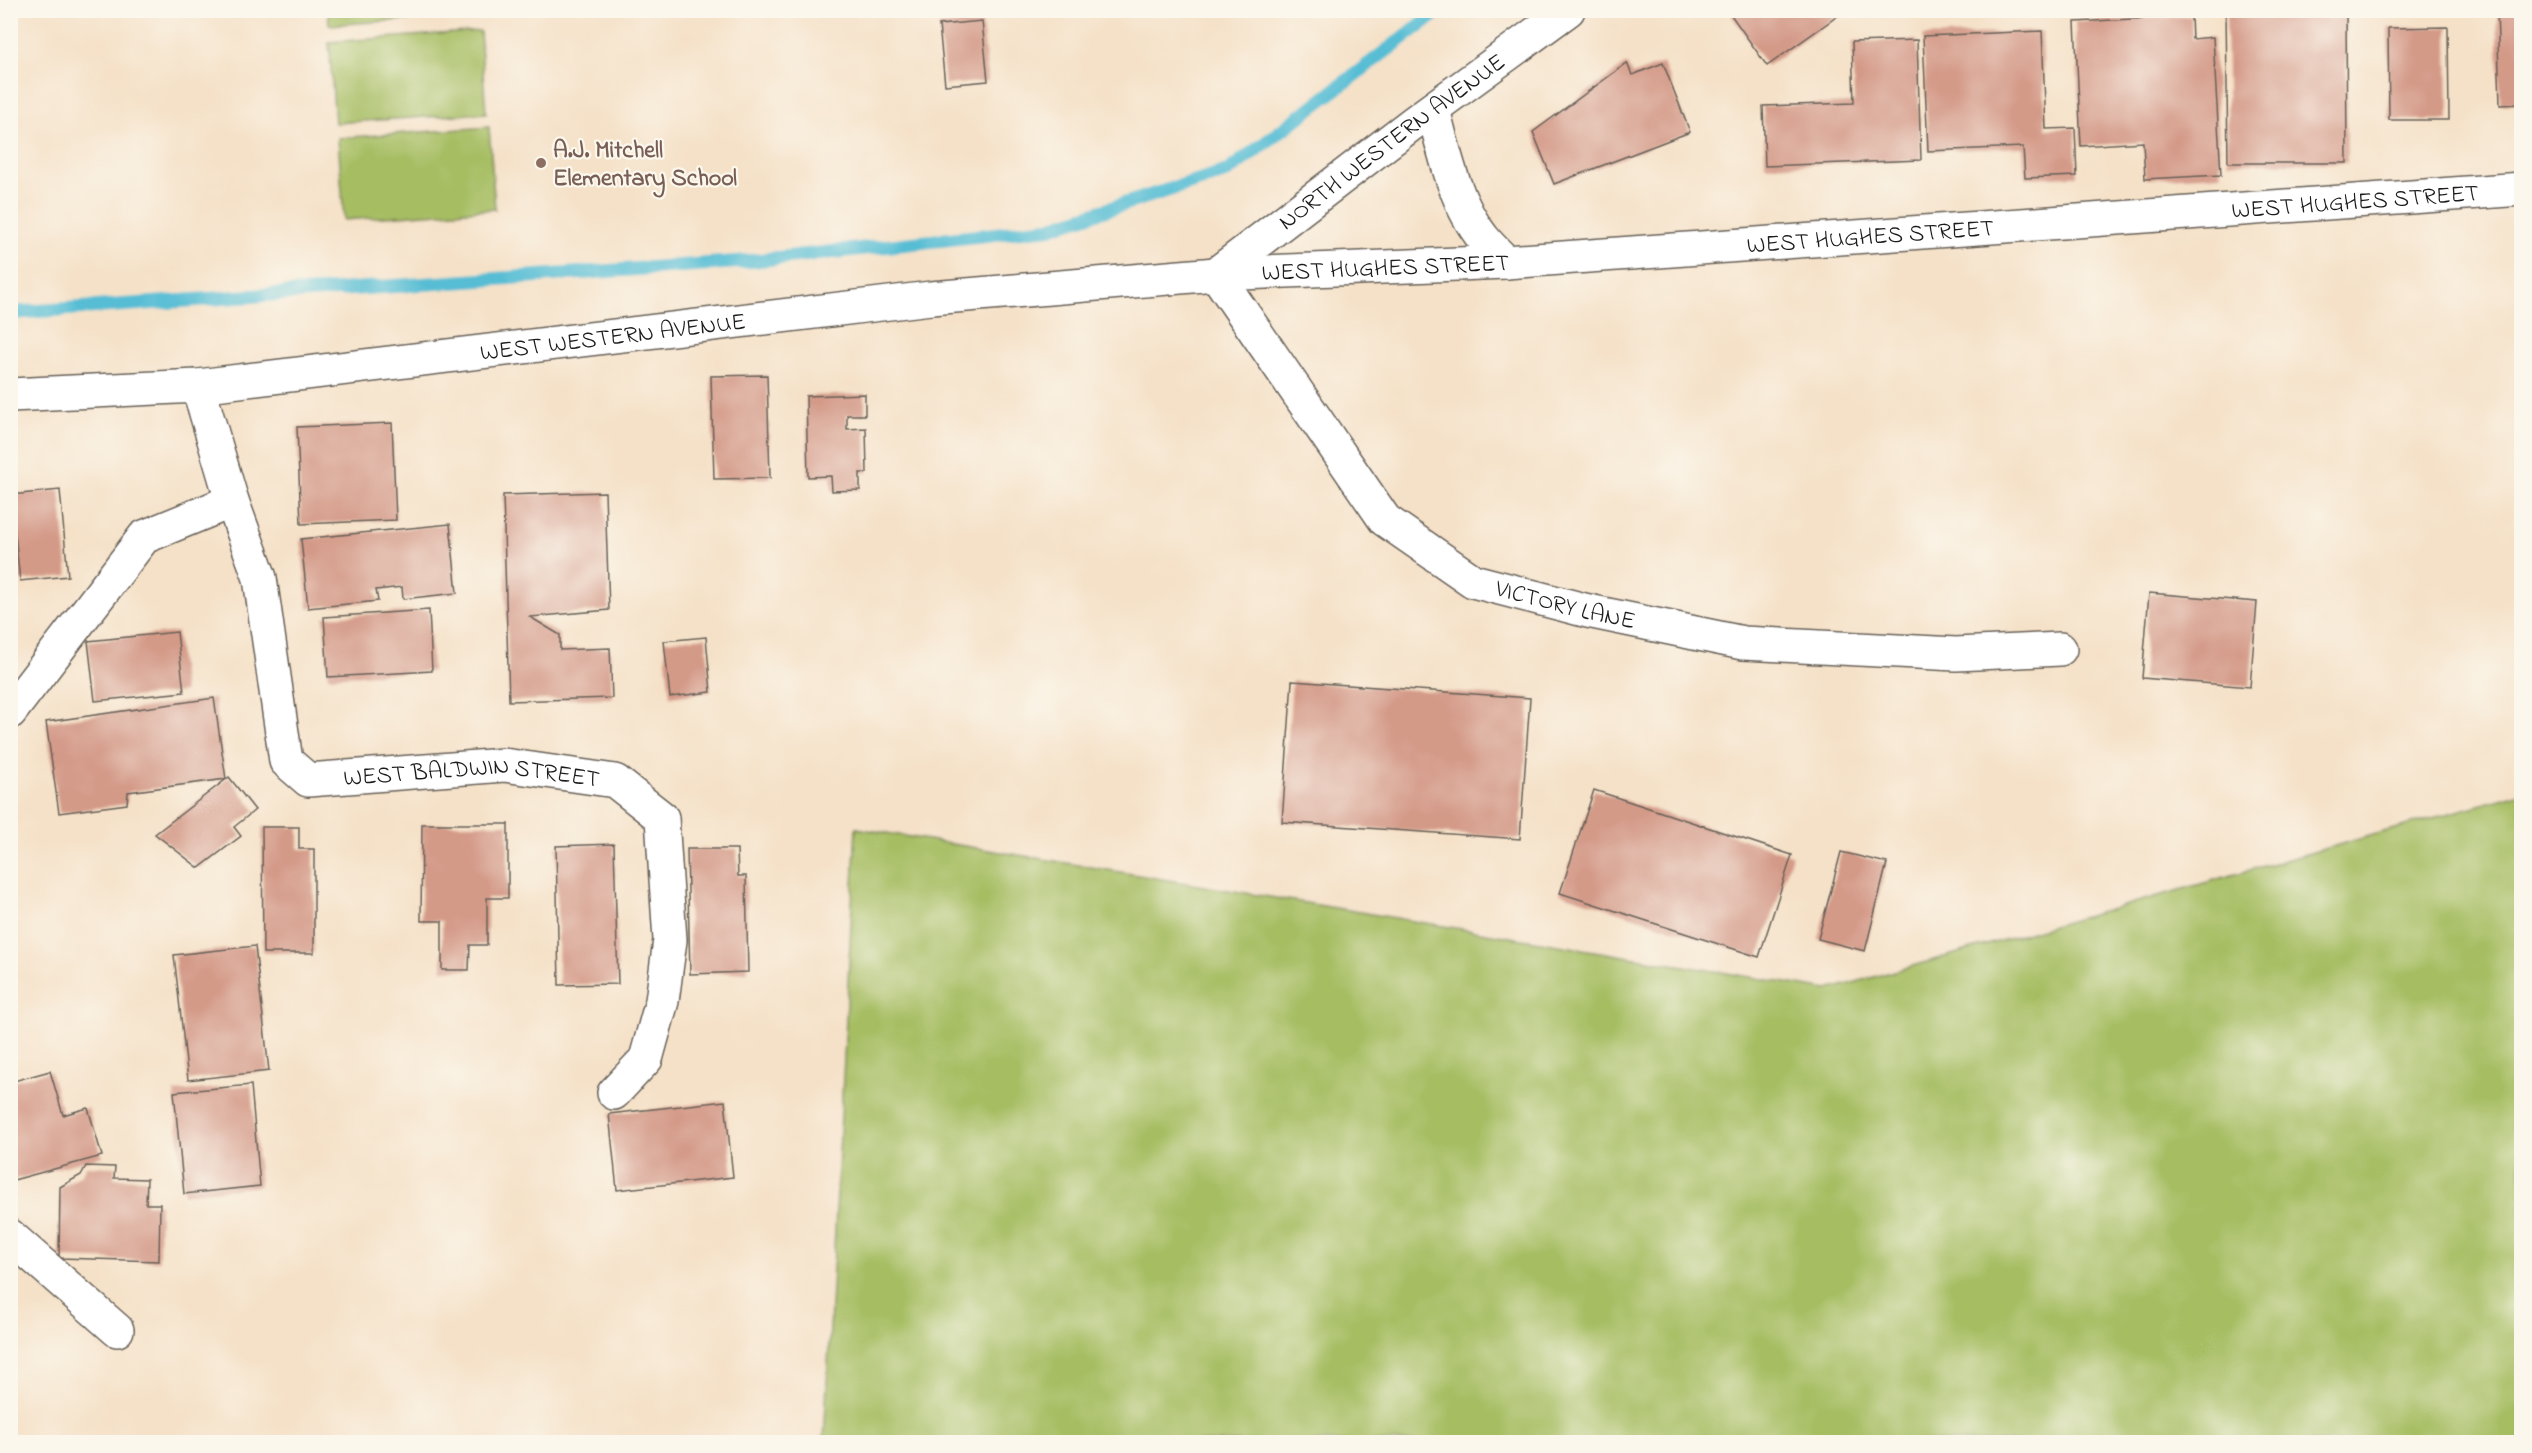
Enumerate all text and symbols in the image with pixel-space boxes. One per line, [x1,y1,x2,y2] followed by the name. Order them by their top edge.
[1272,46,1514,240] street label: NORTH WESTERN AVENUE
[553,134,737,198] place label: A.J. Mitchell Elementary School
[534,156,548,170] marker: A.J. Mitchell Elementary School
[2230,177,2480,230] street label: WEST HUGHES STREET
[1746,212,1996,265] street label: WEST HUGHES STREET
[1261,247,1510,292] street label: WEST HUGHES STREET
[478,305,748,372] street label: WEST WESTERN AVENUE
[1490,572,1638,640] street label: VICTORY LANE
[342,750,602,799] street label: WEST BALDWIN STREET

